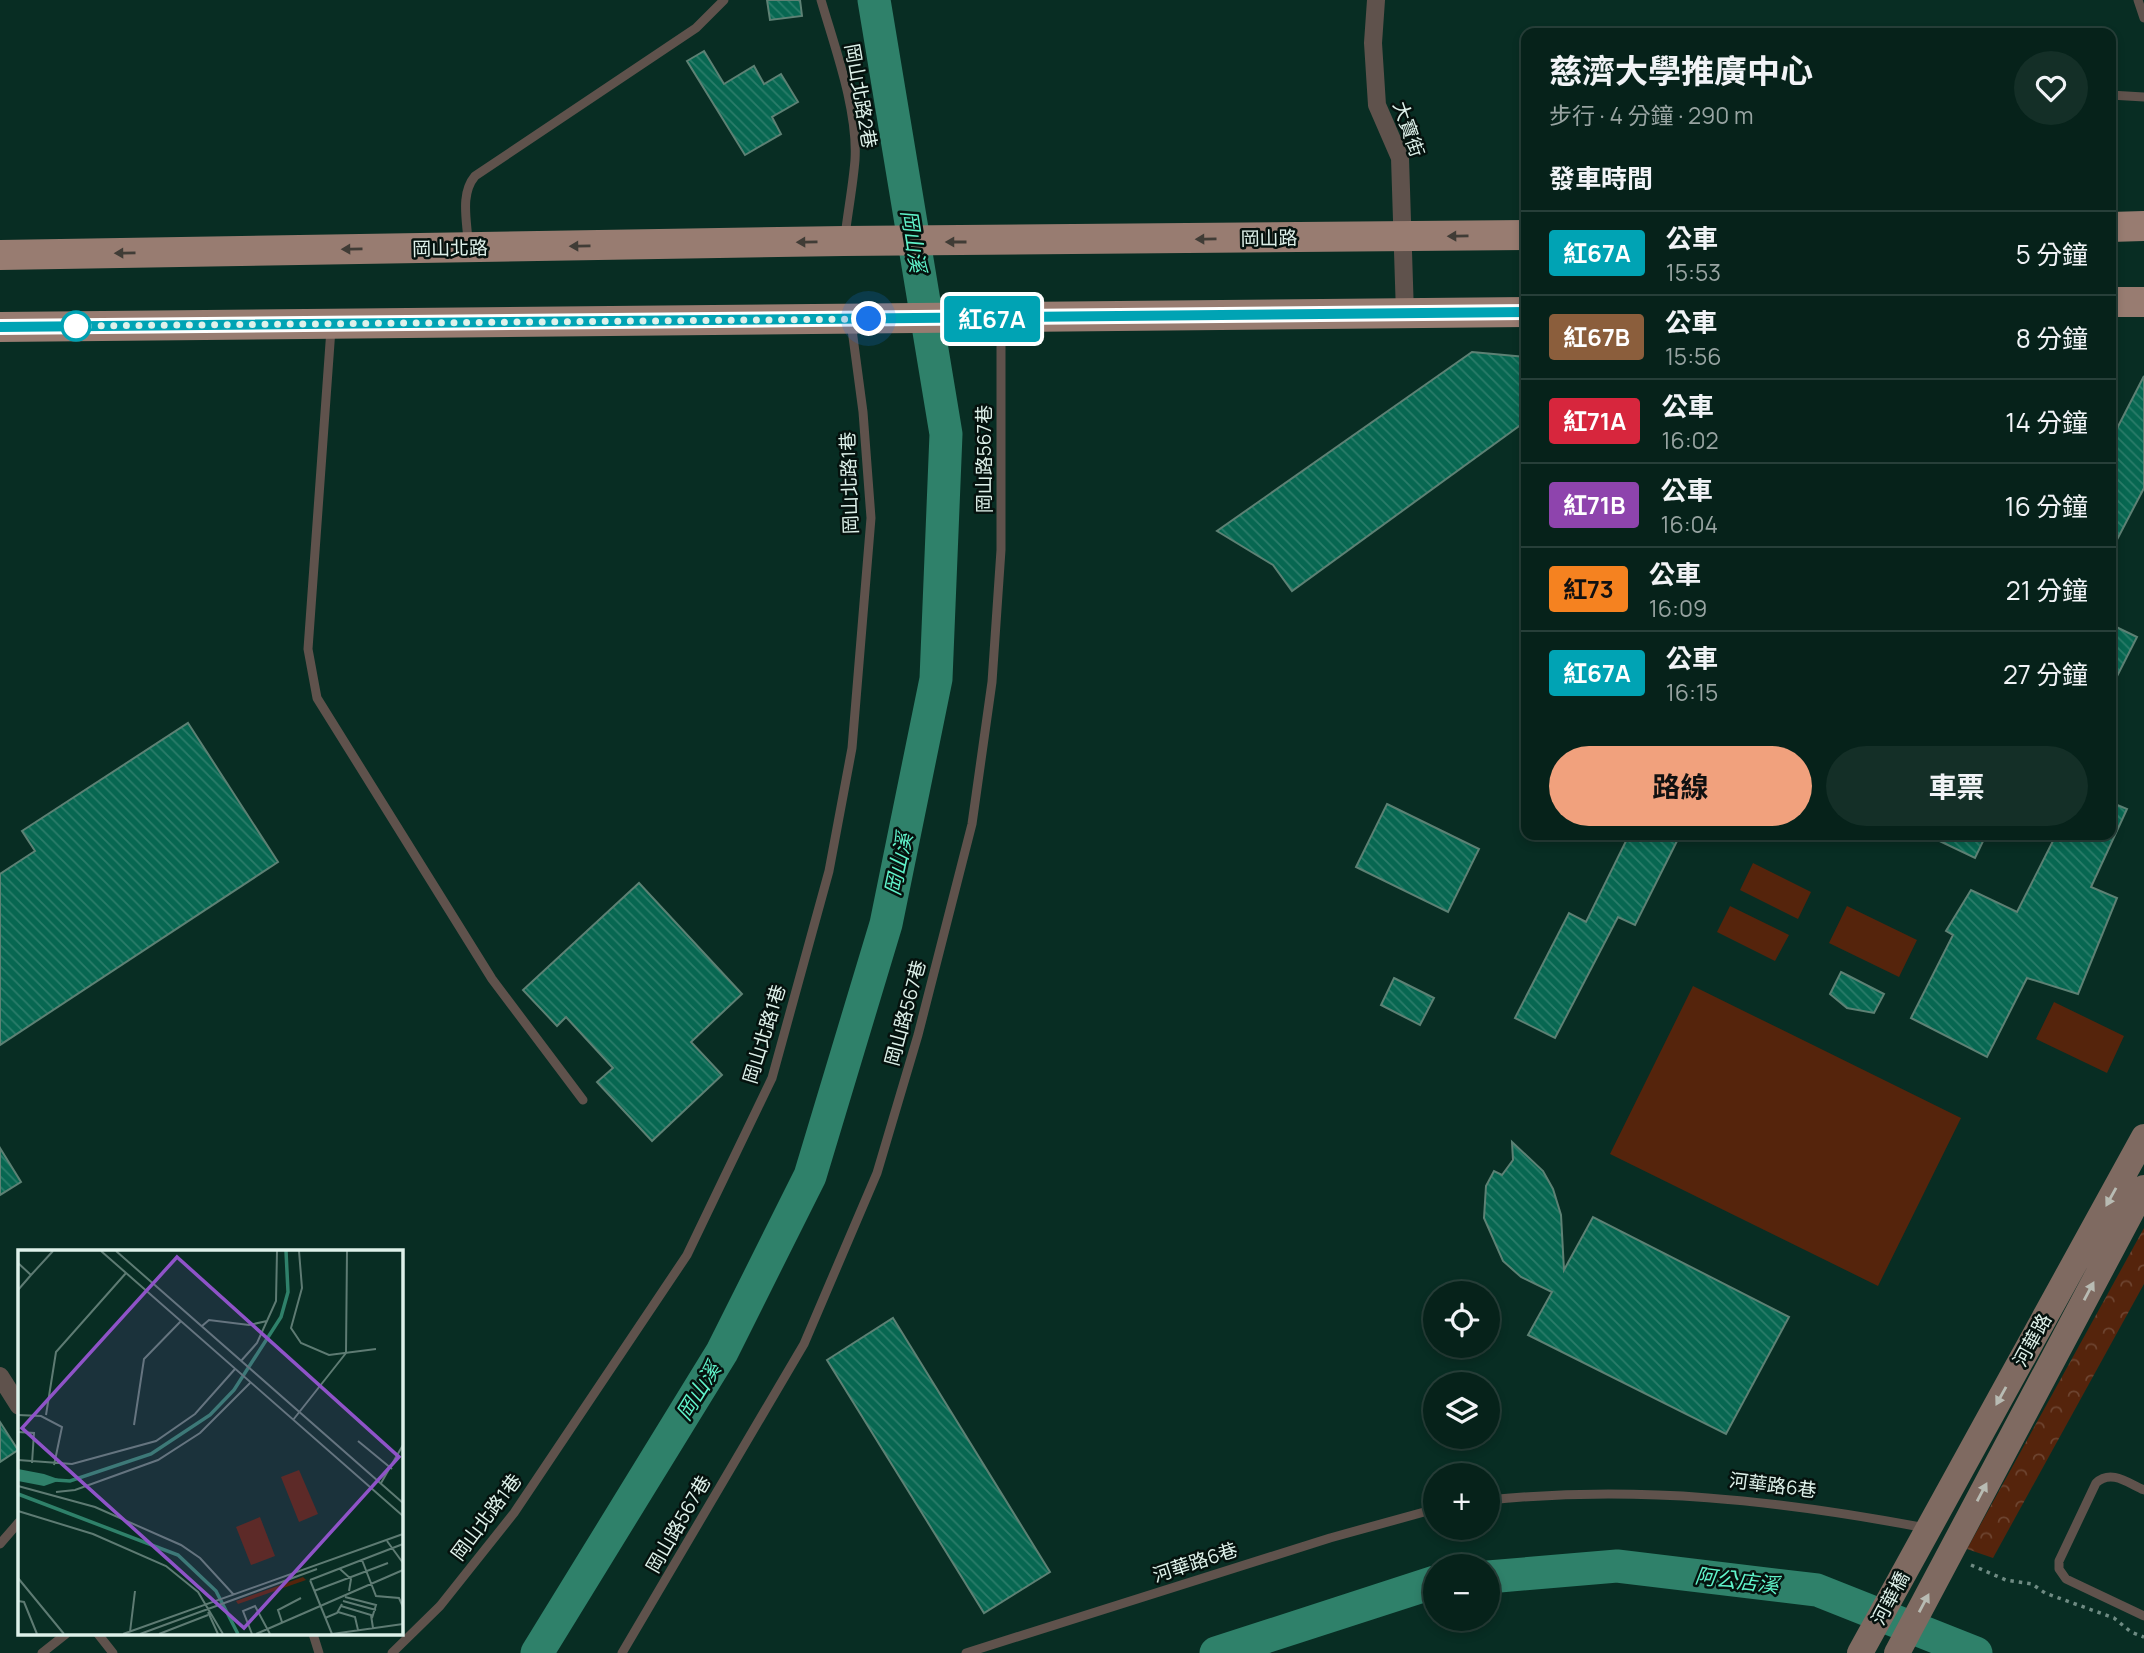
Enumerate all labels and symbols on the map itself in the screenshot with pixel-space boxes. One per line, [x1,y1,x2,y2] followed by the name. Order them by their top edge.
[839,42,883,150] street label: 岡山北路2巷
[1387,98,1431,160] street label: 大寶街
[895,208,933,277] water label: 岡山溪
[1240,225,1298,251] street label: 岡山路
[1447,230,1469,242] one-way arrow
[1195,233,1217,245] one-way arrow
[412,234,488,262] street label: 岡山北路
[796,236,818,248] one-way arrow
[945,236,967,248] one-way arrow
[569,240,591,251] one-way arrow
[341,244,363,255] one-way arrow
[114,247,136,259] one-way arrow
[943,296,1041,342] line badge: 紅67A
[851,301,886,336] your location
[61,311,91,341] unlabelled marker
[971,405,997,513] street label: 岡山路567巷
[834,431,864,535] street label: 岡山北路1巷
[878,827,919,898] water label: 岡山溪
[878,957,932,1069] street label: 岡山路567巷
[737,981,791,1087] street label: 岡山北路1巷
[2105,1187,2117,1207] one-way arrow
[18,1250,402,1636] inset map
[2083,1282,2095,1301] one-way arrow
[2007,1309,2057,1371] street label: 河華路
[669,1354,728,1425] water label: 岡山溪
[1995,1386,2007,1406] one-way arrow
[1728,1467,1818,1503] street label: 河華路6巷
[445,1468,527,1566] street label: 岡山北路1巷
[640,1471,716,1577] street label: 岡山路567巷
[1976,1482,1988,1502] one-way arrow
[1149,1536,1241,1588] street label: 河華路6巷
[1694,1561,1783,1599] water label: 阿公店溪
[1865,1567,1915,1629] street label: 河華橋
[1918,1593,1929,1613] one-way arrow

